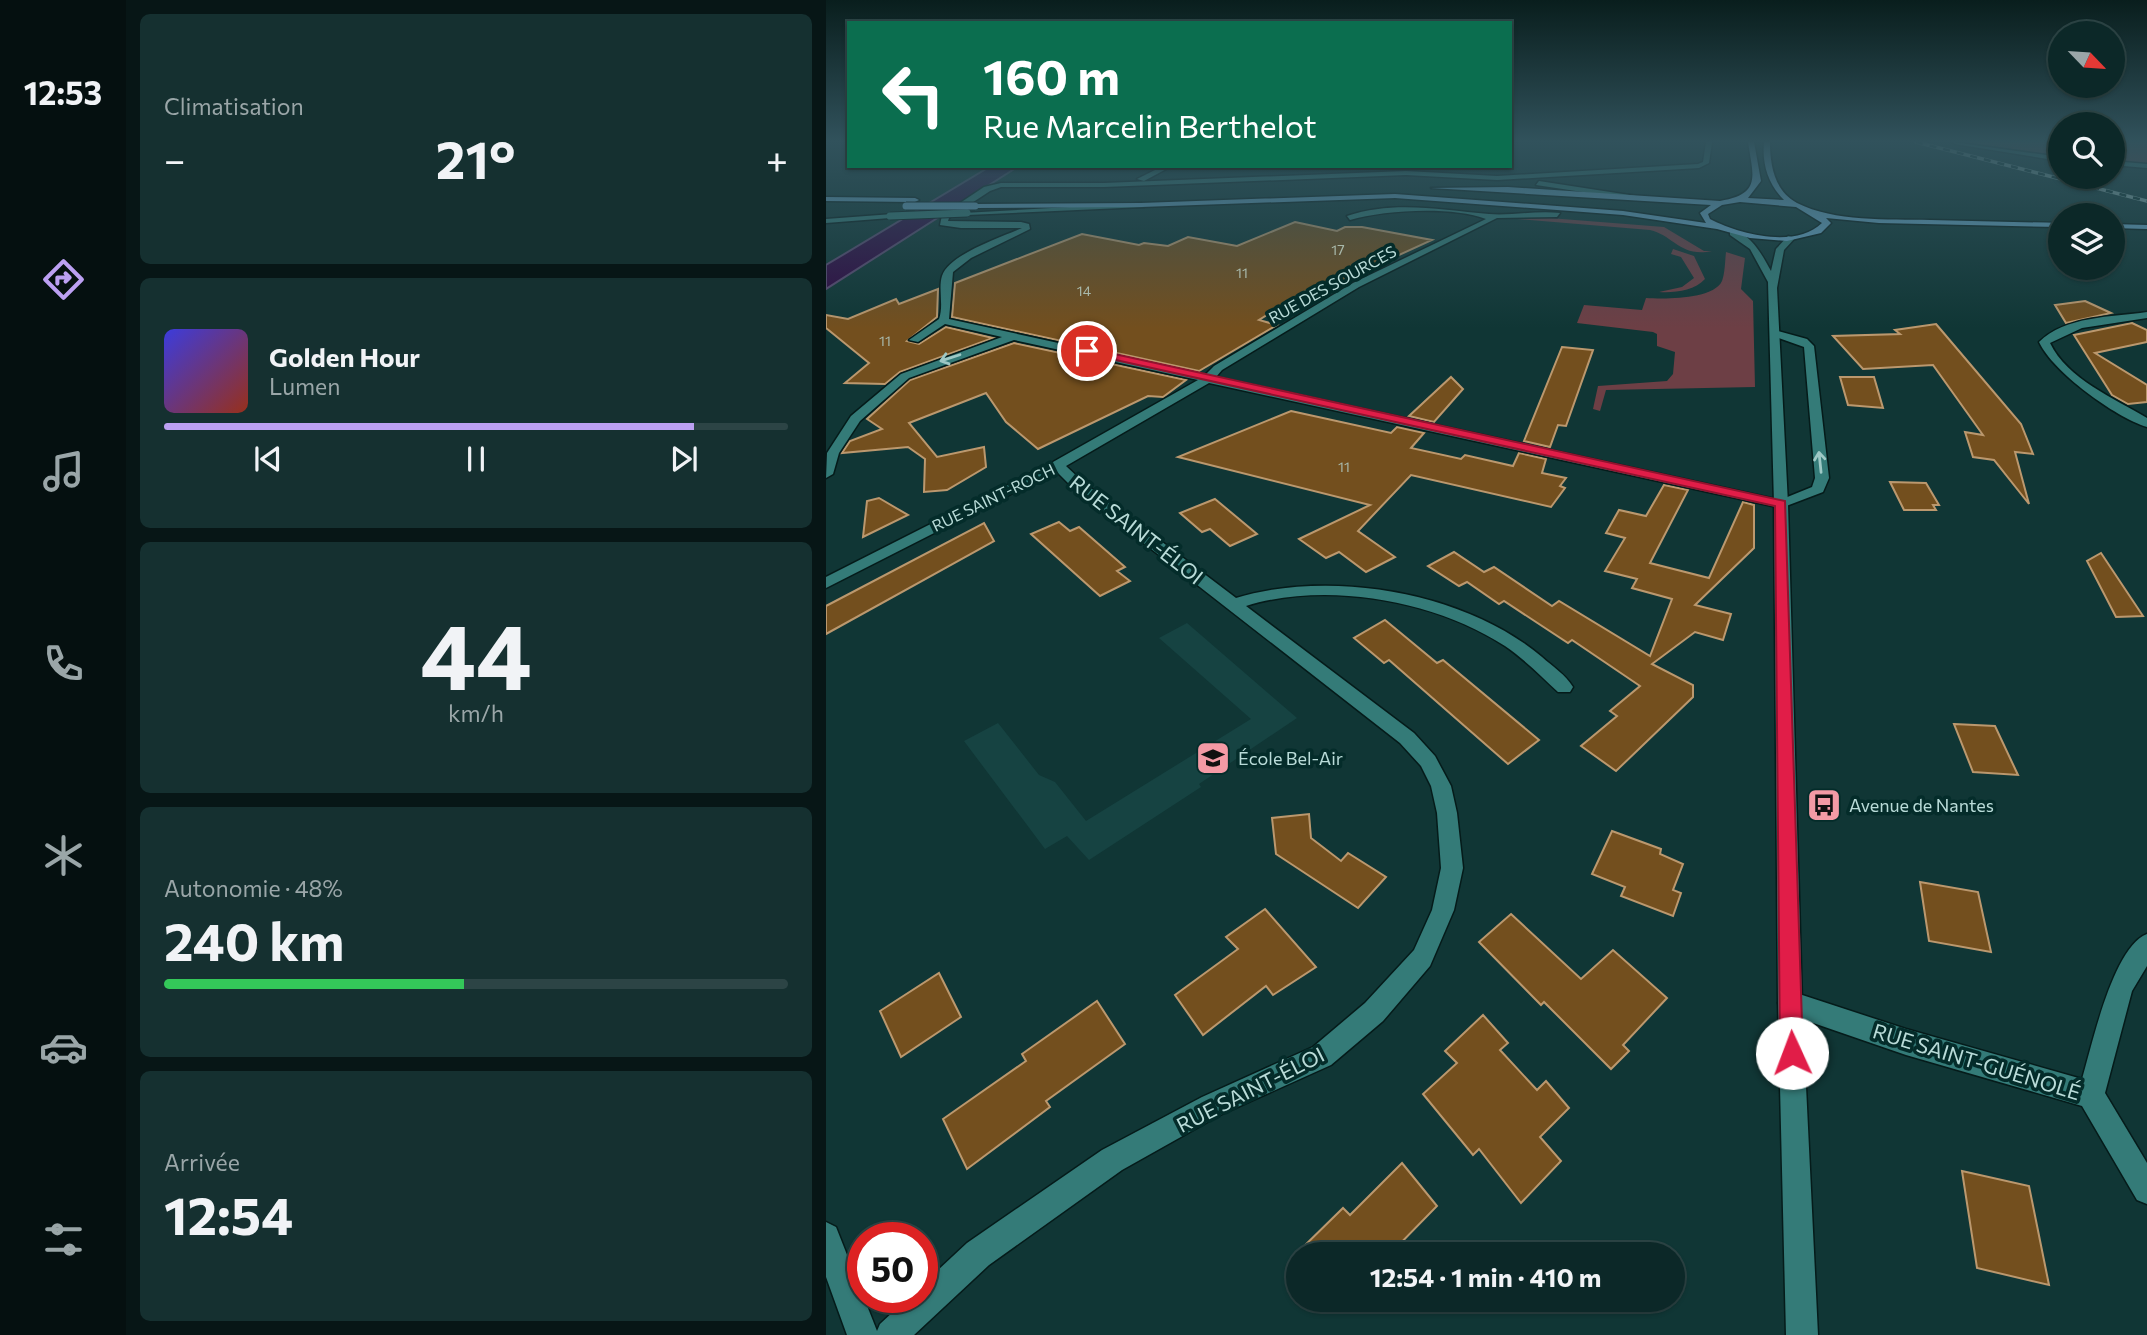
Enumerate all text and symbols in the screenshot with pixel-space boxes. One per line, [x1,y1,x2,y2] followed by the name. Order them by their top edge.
[2048,21,2124,98] north arrow
[2048,21,2125,280] map controls
[983,45,1120,105] text: 160 m
[868,49,959,140] icon: left
[24,72,102,112] text: 12:53
[164,92,304,120] text: Climatisation
[983,105,1317,145] text: Rue Marcelin Berthelot
[2048,112,2125,189] button: search
[436,126,515,190] text: 21°
[164,135,186,182] text: −
[766,135,788,182] text: +
[2048,203,2125,280] button: layers
[1265,241,1399,327] street label: RUE DES SOURCES
[1331,241,1345,258] house number: 17
[39,255,88,304] icon: directions
[1236,264,1248,281] house number: 11
[1077,282,1092,299] house number: 14
[1057,321,1117,381] pin
[879,332,891,349] house number: 11
[1068,332,1106,370] icon: arrive
[269,341,420,372] text: Golden Hour
[939,353,961,365] one-way arrow
[269,372,340,400] text: Lumen
[249,440,287,478] icon: previous
[457,440,495,478] icon: pause
[665,440,703,478] icon: next
[39,447,88,496] icon: music
[1814,451,1827,473] one-way arrow
[1338,458,1350,475] house number: 11
[929,459,1057,535] street label: RUE SAINT-ROCH
[1065,469,1209,589] street label: RUE SAINT-ÉLOI
[420,597,532,709] text: 44
[39,639,88,688] icon: phone
[448,699,504,727] text: km/h
[1194,739,1232,777] school or university icon: École Bel-Air
[1238,747,1343,769] place label: École Bel-Air
[1805,786,1843,824] bus stop icon: Avenue de Nantes
[1849,794,1994,816] place label: Avenue de Nantes
[39,831,88,880] icon: climate
[164,874,343,902] text: Autonomie · 48%
[164,908,344,972] text: 240 km
[1755,1016,1829,1090] position arrow
[1870,1017,2084,1105] street label: RUE SAINT-GUÉNOLÉ
[39,1023,88,1072] icon: car
[1172,1041,1328,1137] street label: RUE SAINT-ÉLOI
[164,1148,240,1176] text: Arrivée
[164,1182,293,1246] text: 12:54
[39,1215,88,1264] icon: filters
[847,1222,938,1313] speed limit sign: 50
[1370,1261,1601,1292] text: 12:54 · 1 min · 410 m

